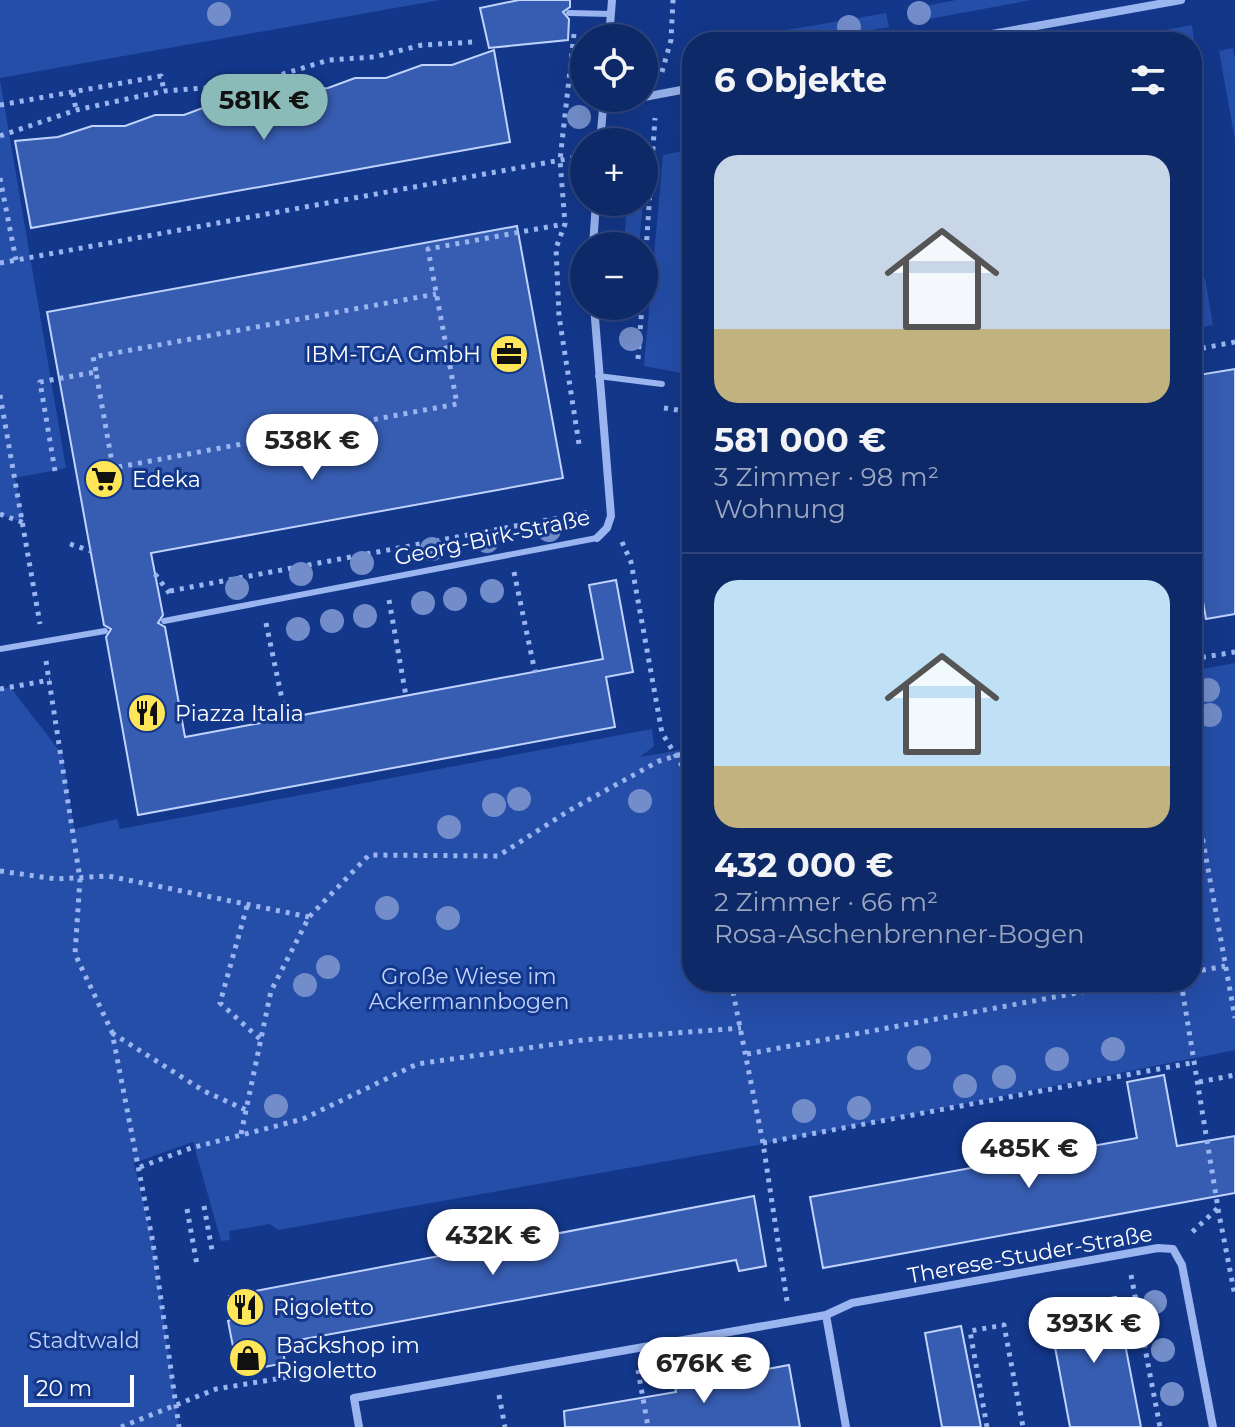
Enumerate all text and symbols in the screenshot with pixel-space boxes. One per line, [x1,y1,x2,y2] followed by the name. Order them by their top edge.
[570,24,658,320] map controls
[570,24,658,112] button: locate
[1126,58,1170,102] icon: filters
[714,59,887,101] text: 6 Objekte
[199,74,329,142] pin: 581K €
[219,84,309,116] text: 581K €
[570,128,658,216] button: +
[870,207,1014,351] icon: home
[570,232,658,320] button: −
[488,333,530,375] office icon: IBM-TGA GmbH
[305,341,481,368] place label: IBM-TGA GmbH
[247,414,377,482] pin: 538K €
[714,419,886,461] text: 581 000 €
[264,424,360,456] text: 538K €
[83,458,125,500] supermarket icon: Edeka
[714,461,939,493] text: 3 Zimmer · 98 m²
[132,466,201,493] place label: Edeka
[714,493,846,525] text: Wohnung
[392,504,592,571] street label: Georg-Birk-Straße
[870,632,1014,776] icon: home
[126,692,168,734] restaurant icon: Piazza Italia
[175,700,304,727] place label: Piazza Italia
[714,844,893,886] text: 432 000 €
[714,886,938,918] text: 2 Zimmer · 66 m²
[714,918,1085,950] text: Rosa-Aschenbrenner-Bogen
[369,963,569,1015] park label: Große Wiese im Ackermannbogen
[964,1122,1094,1190] pin: 485K €
[980,1132,1078,1164] text: 485K €
[428,1209,558,1277] pin: 432K €
[445,1219,541,1251] text: 432K €
[905,1220,1155,1289] street label: Therese-Studer-Straße
[224,1286,266,1328] restaurant icon: Rigoletto
[273,1294,374,1321] place label: Rigoletto
[1029,1297,1159,1365] pin: 393K €
[1047,1307,1141,1339] text: 393K €
[28,1327,140,1354] park label: Stadtwald
[276,1332,420,1384] place label: Backshop im Rigoletto
[227,1337,269,1379] shop icon: Backshop im Rigoletto
[639,1337,769,1405] pin: 676K €
[656,1347,752,1379] text: 676K €
[24,1371,134,1407] scale bar
[36,1375,92,1402] text: 20 m

